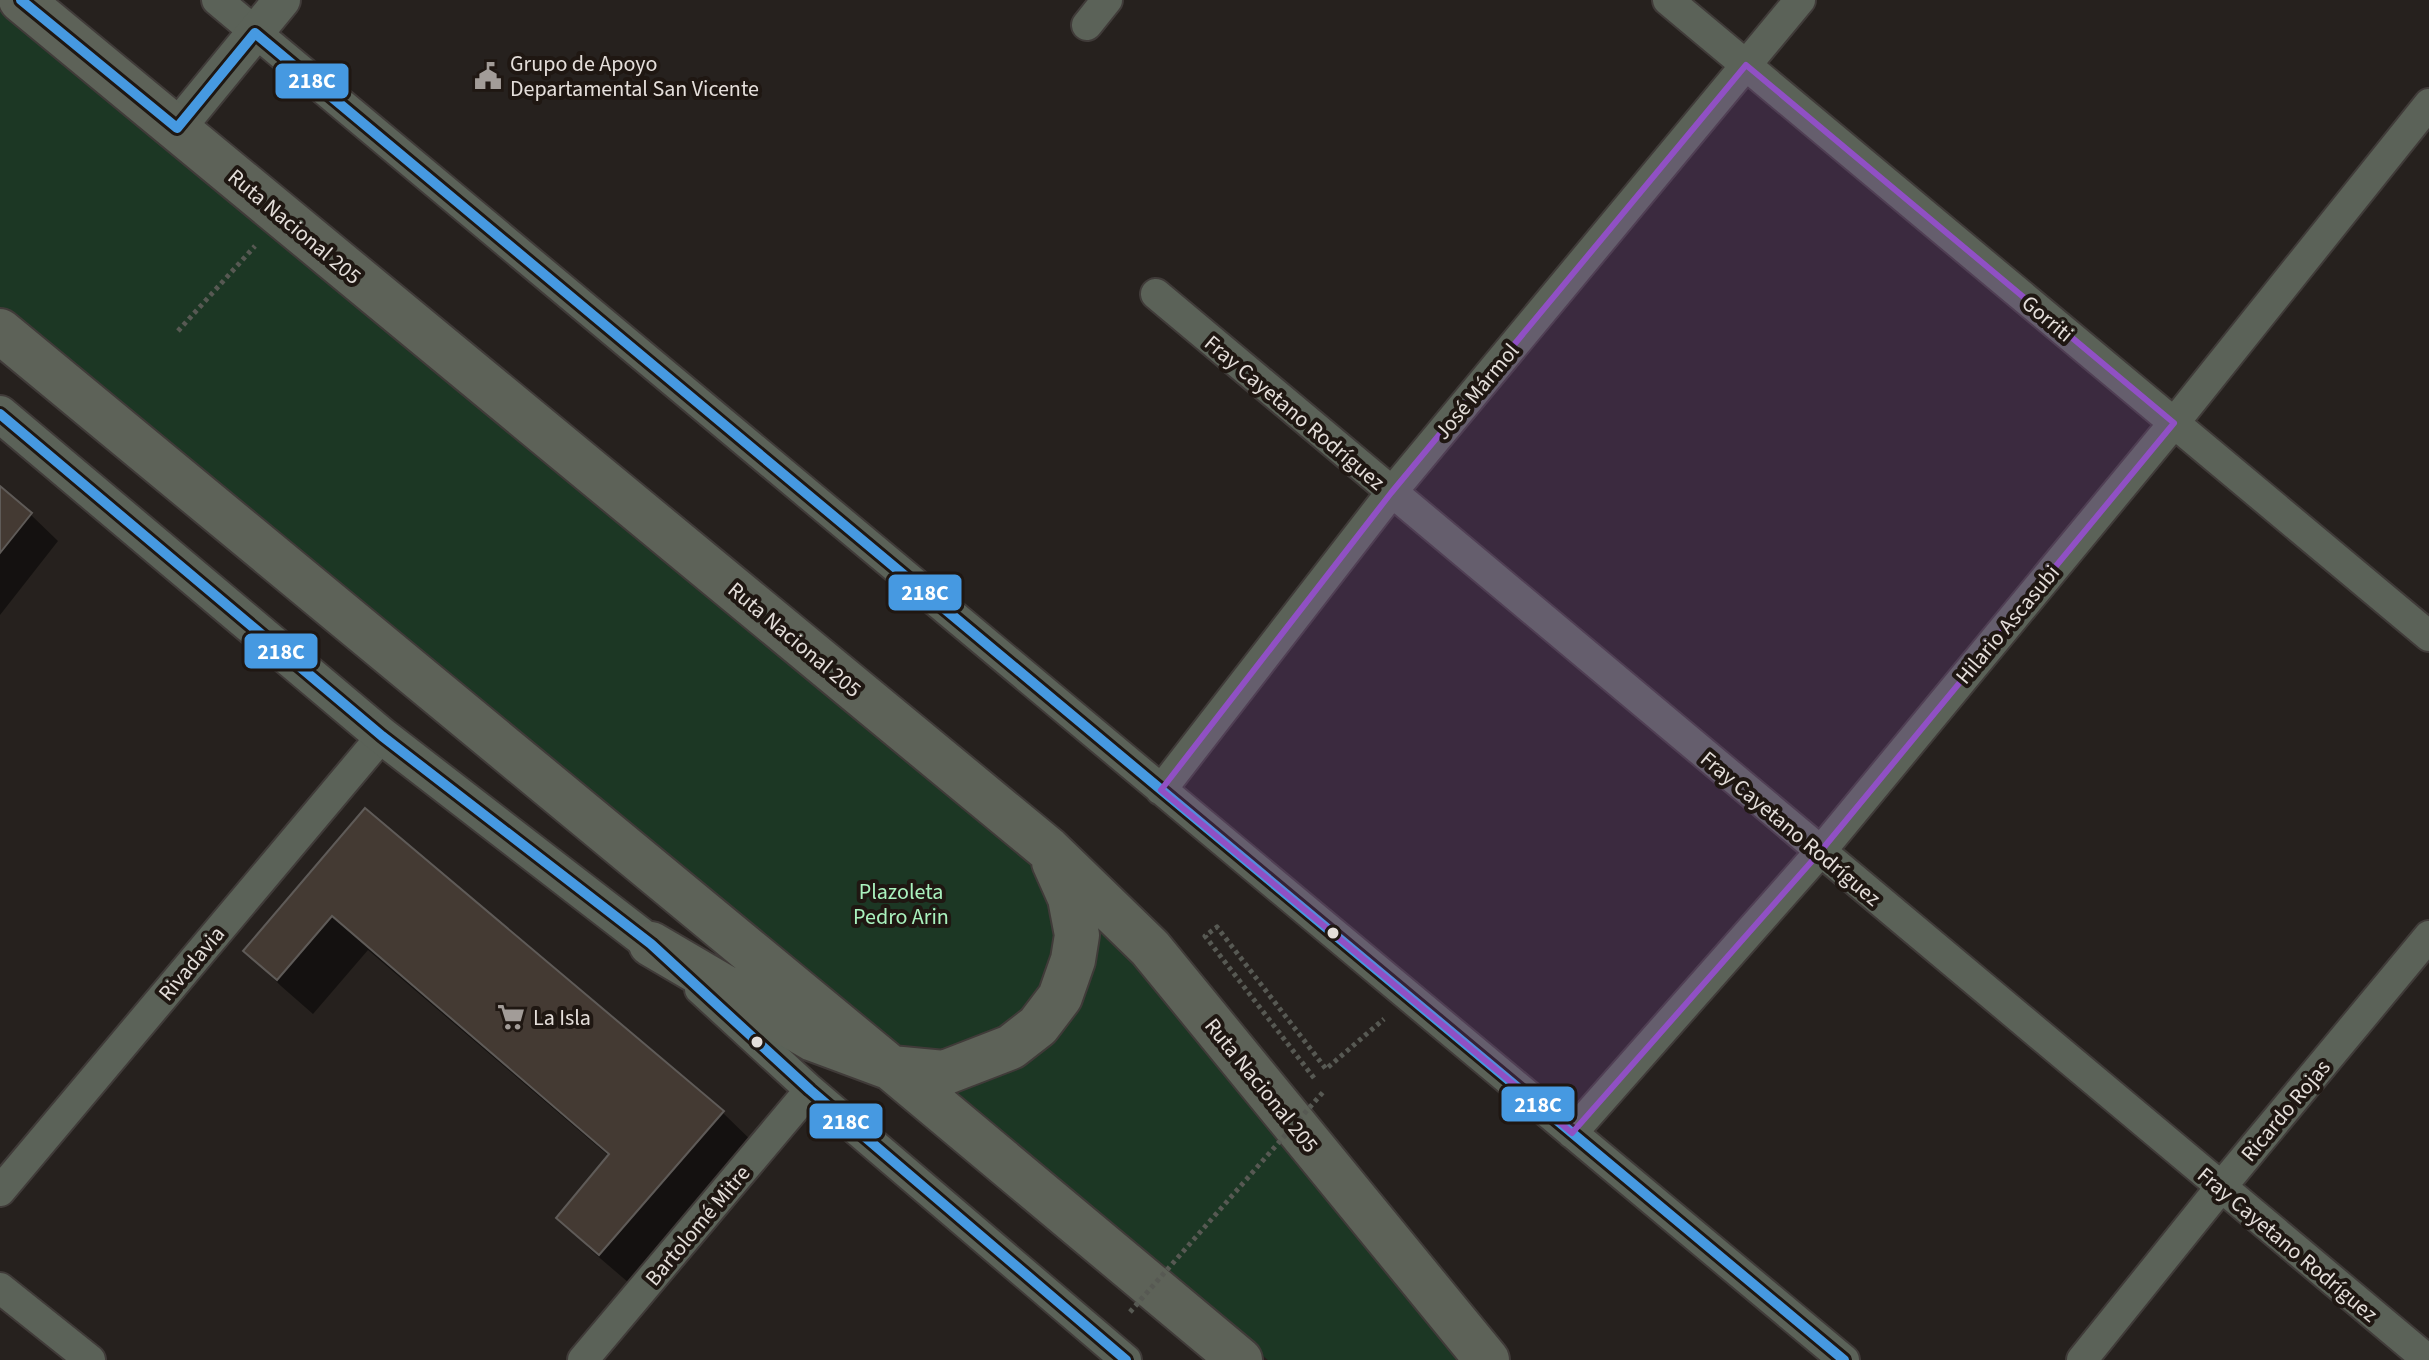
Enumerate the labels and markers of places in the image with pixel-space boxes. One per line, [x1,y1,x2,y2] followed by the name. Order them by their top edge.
[510,48,759,105] place label: Grupo de Apoyo Departamental San Vicente
[473,61,503,91] public building icon: Grupo de Apoyo Departamental San Vicente
[1325,925,1341,941] unlabelled marker
[496,1002,526,1032] supermarket icon: La Isla
[533,1002,591,1034] place label: La Isla
[749,1034,765,1050] unlabelled marker

